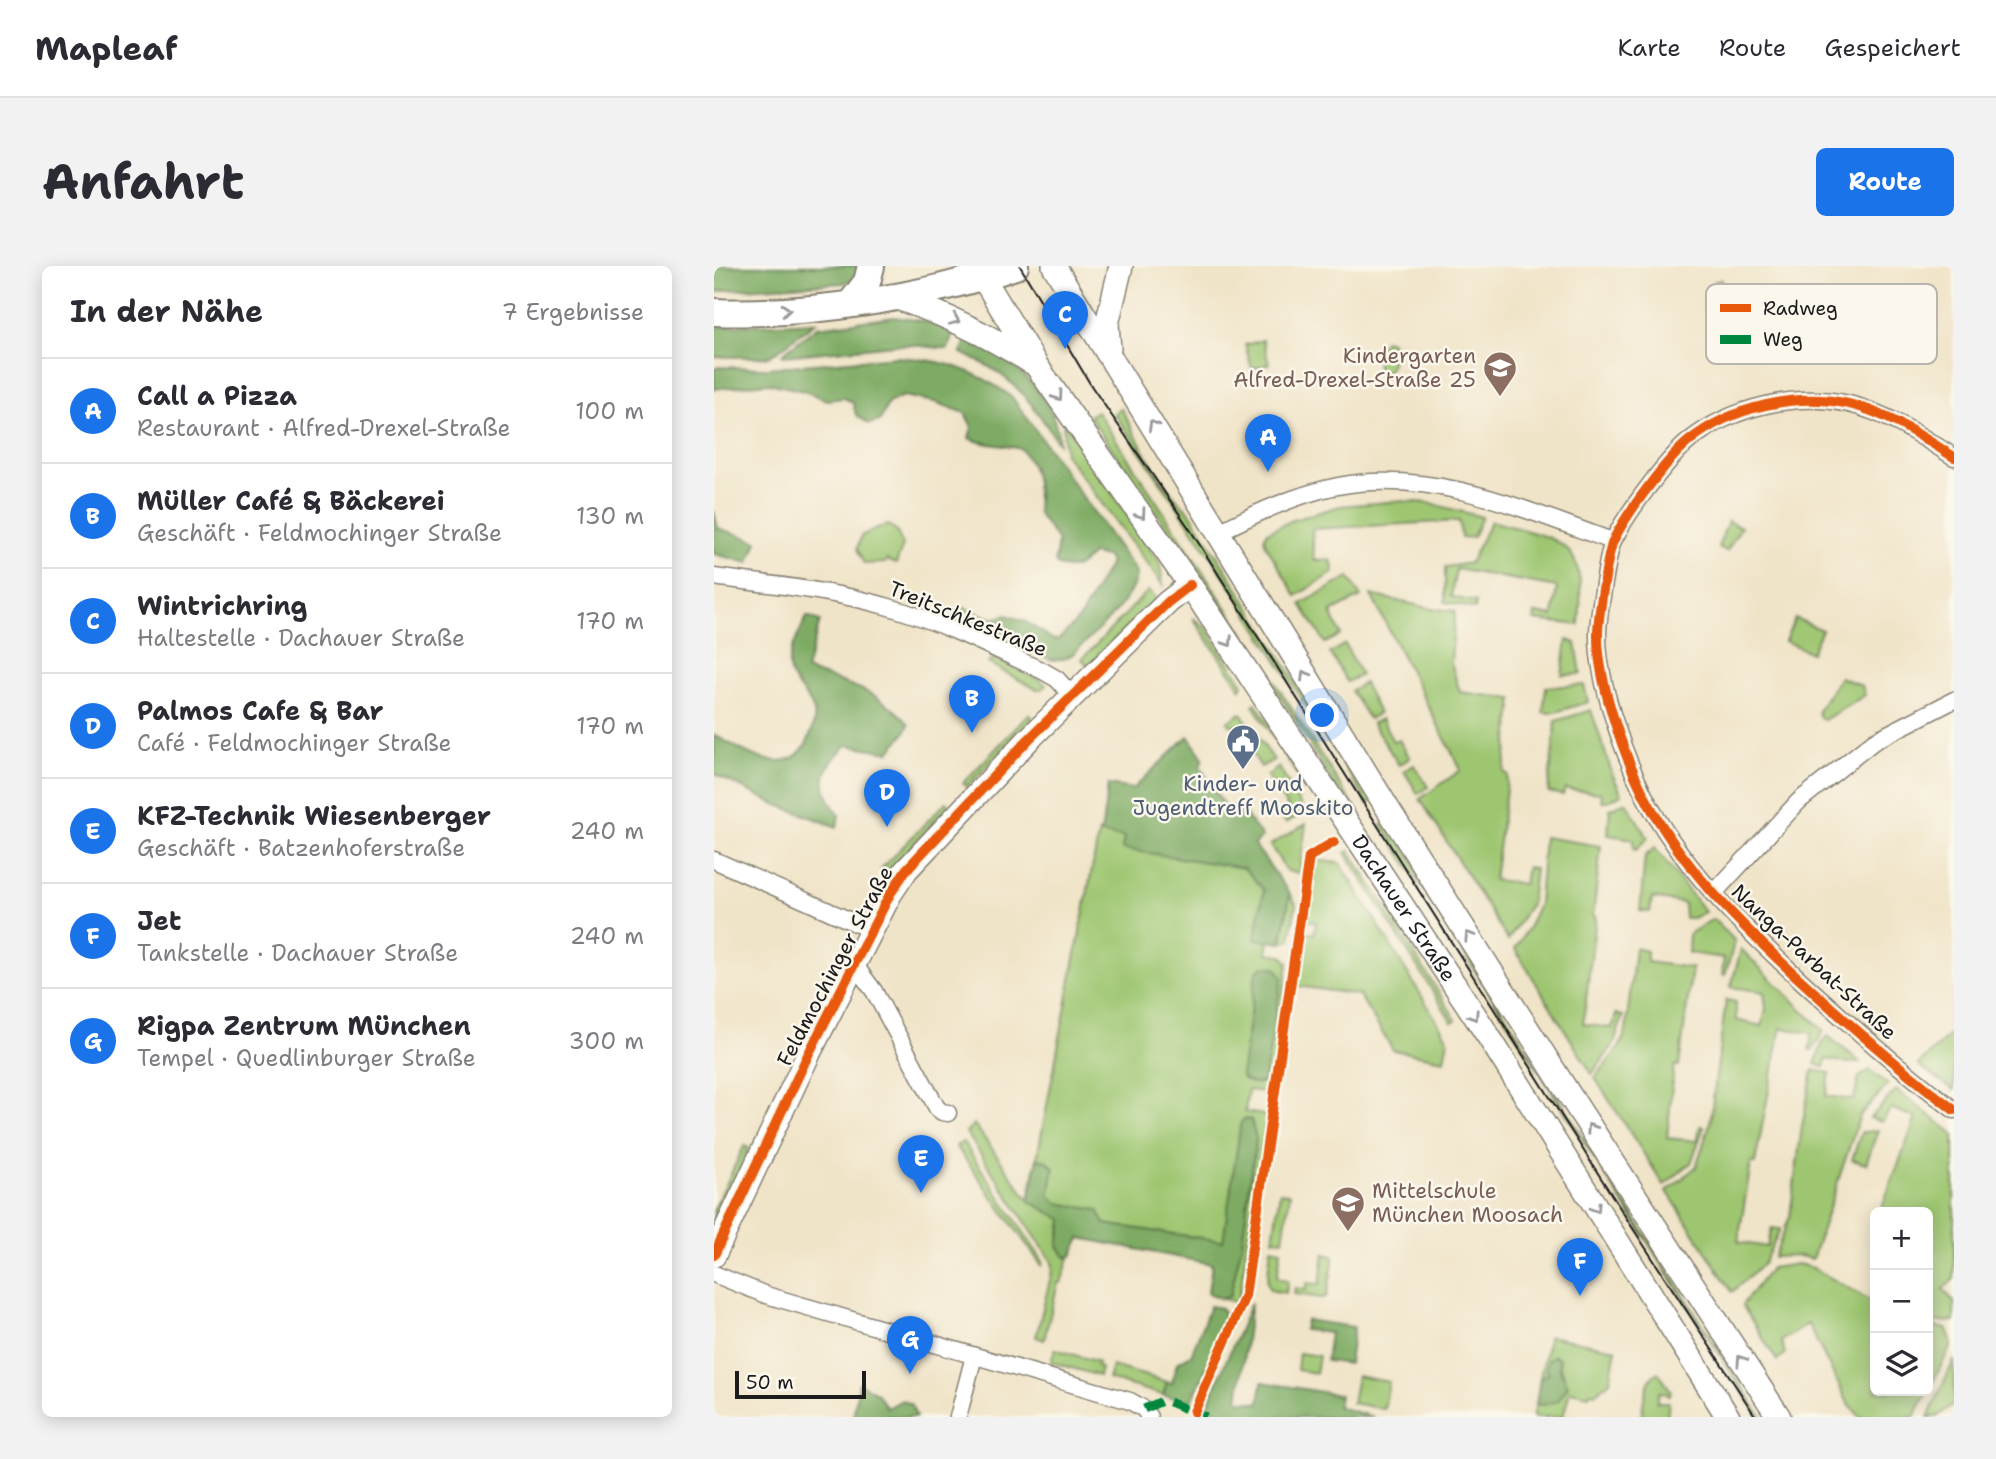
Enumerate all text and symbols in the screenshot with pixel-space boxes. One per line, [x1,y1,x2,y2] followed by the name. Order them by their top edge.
[35,26,178,71] text: Mapleaf
[1617,32,1681,64] text: Karte
[1719,32,1786,64] text: Route
[1824,32,1961,64] text: Gespeichert
[1816,148,1954,216] button: Route
[42,149,244,215] text: Anfahrt
[1706,284,1937,364] legend
[70,291,263,332] text: In der Nähe
[1042,291,1088,349] pin: C
[1763,296,1838,321] text: Radweg
[502,297,644,327] text: 7 Ergebnisse
[781,303,792,318] one-way arrow
[948,312,960,326] one-way arrow
[1763,327,1803,352] text: Weg
[1233,342,1476,394] place label: Kindergarten Alfred-Drexel-Straße 25
[1481,349,1519,398] school or university icon: Kindergarten Alfred-Drexel-Straße 25
[137,378,297,413] text: Call a Pizza
[1050,388,1062,401] one-way arrow
[84,396,102,426] text: A
[575,396,644,426] text: 100 m
[137,413,511,443] text: Restaurant · Alfred-Drexel-Straße
[1245,414,1291,472] pin: A
[1148,420,1161,433] one-way arrow
[137,483,445,518] text: Müller Café & Bäckerei
[86,501,100,531] text: B
[576,501,644,531] text: 130 m
[1133,506,1145,519] one-way arrow
[137,518,502,548] text: Geschäft · Feldmochinger Straße
[885,574,1051,664] street label: Treitschkestraße
[137,588,308,623] text: Wintrichring
[86,606,100,636] text: C
[576,606,644,636] text: 170 m
[137,623,465,653] text: Haltestelle · Dachauer Straße
[1220,634,1233,647] one-way arrow
[1301,669,1314,682] one-way arrow
[949,675,995,733] pin: B
[137,693,384,728] text: Palmos Cafe & Bar
[1305,698,1339,732] your location
[85,711,101,741] text: D
[576,711,644,741] text: 170 m
[1224,722,1262,771] public building icon: Kinder- und Jugendtreff Mooskito
[137,728,452,758] text: Café · Feldmochinger Straße
[864,769,910,827] pin: D
[1133,770,1353,822] place label: Kinder- und Jugendtreff Mooskito
[137,798,491,833] text: KFZ-Technik Wiesenberger
[85,816,101,846] text: E
[570,816,644,846] text: 240 m
[1345,829,1463,987] street label: Dachauer Straße
[137,833,465,863] text: Geschäft · Batzenhoferstraße
[770,861,900,1071] street label: Feldmochinger Straße
[1725,878,1903,1046] street label: Nanga-Parbat-Straße
[137,903,181,938] text: Jet
[86,921,100,951] text: F
[570,921,644,951] text: 240 m
[1464,930,1477,943] one-way arrow
[137,938,458,968] text: Tankstelle · Dachauer Straße
[137,1008,471,1043] text: Rigpa Zentrum München
[1466,1008,1479,1021] one-way arrow
[84,1026,102,1056] text: G
[569,1026,644,1056] text: 300 m
[137,1043,476,1073] text: Tempel · Quedlinburger Straße
[1587,1123,1599,1136] one-way arrow
[898,1135,944,1193] pin: E
[1372,1177,1563,1229] place label: Mittelschule München Moosach
[1329,1184,1367,1233] school or university icon: Mittelschule München Moosach
[1588,1200,1601,1213] one-way arrow
[1870,1207,1933,1396] map controls
[1870,1207,1933,1270] button: +
[1557,1238,1603,1296] pin: F
[1870,1270,1933,1333] button: −
[887,1316,933,1374] pin: G
[1870,1333,1933,1396] button: layers
[1737,1355,1749,1368] one-way arrow
[735,1368,866,1400] scale bar
[746,1370,794,1395] text: 50 m

